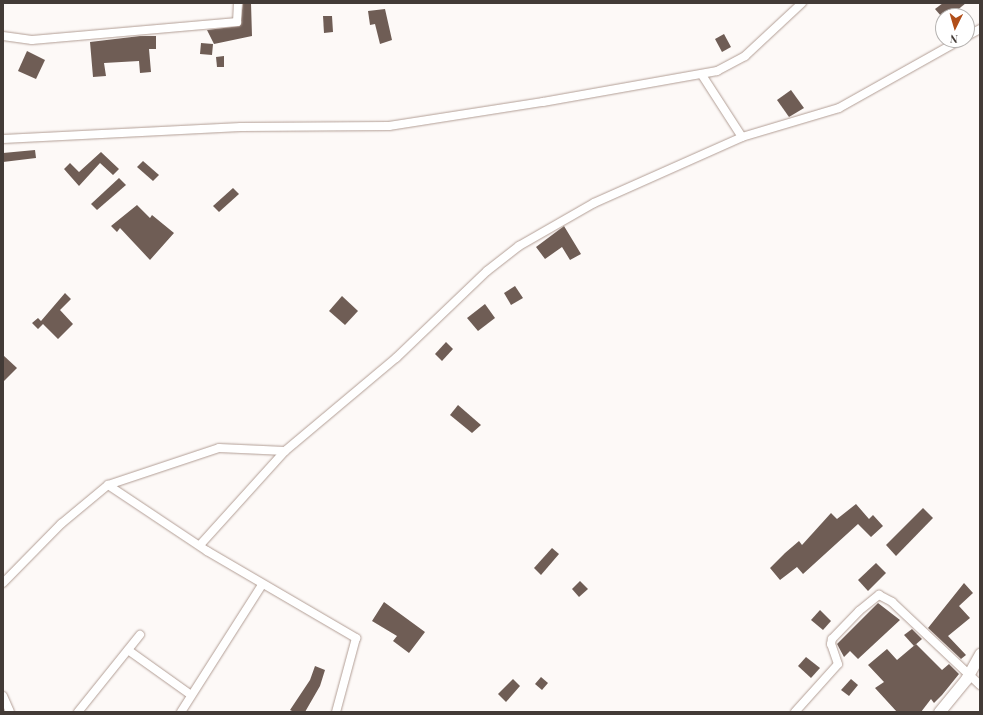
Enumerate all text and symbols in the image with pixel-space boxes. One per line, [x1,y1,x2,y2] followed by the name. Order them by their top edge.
[935,8,975,48] north arrow
[949,32,959,47] text: N

